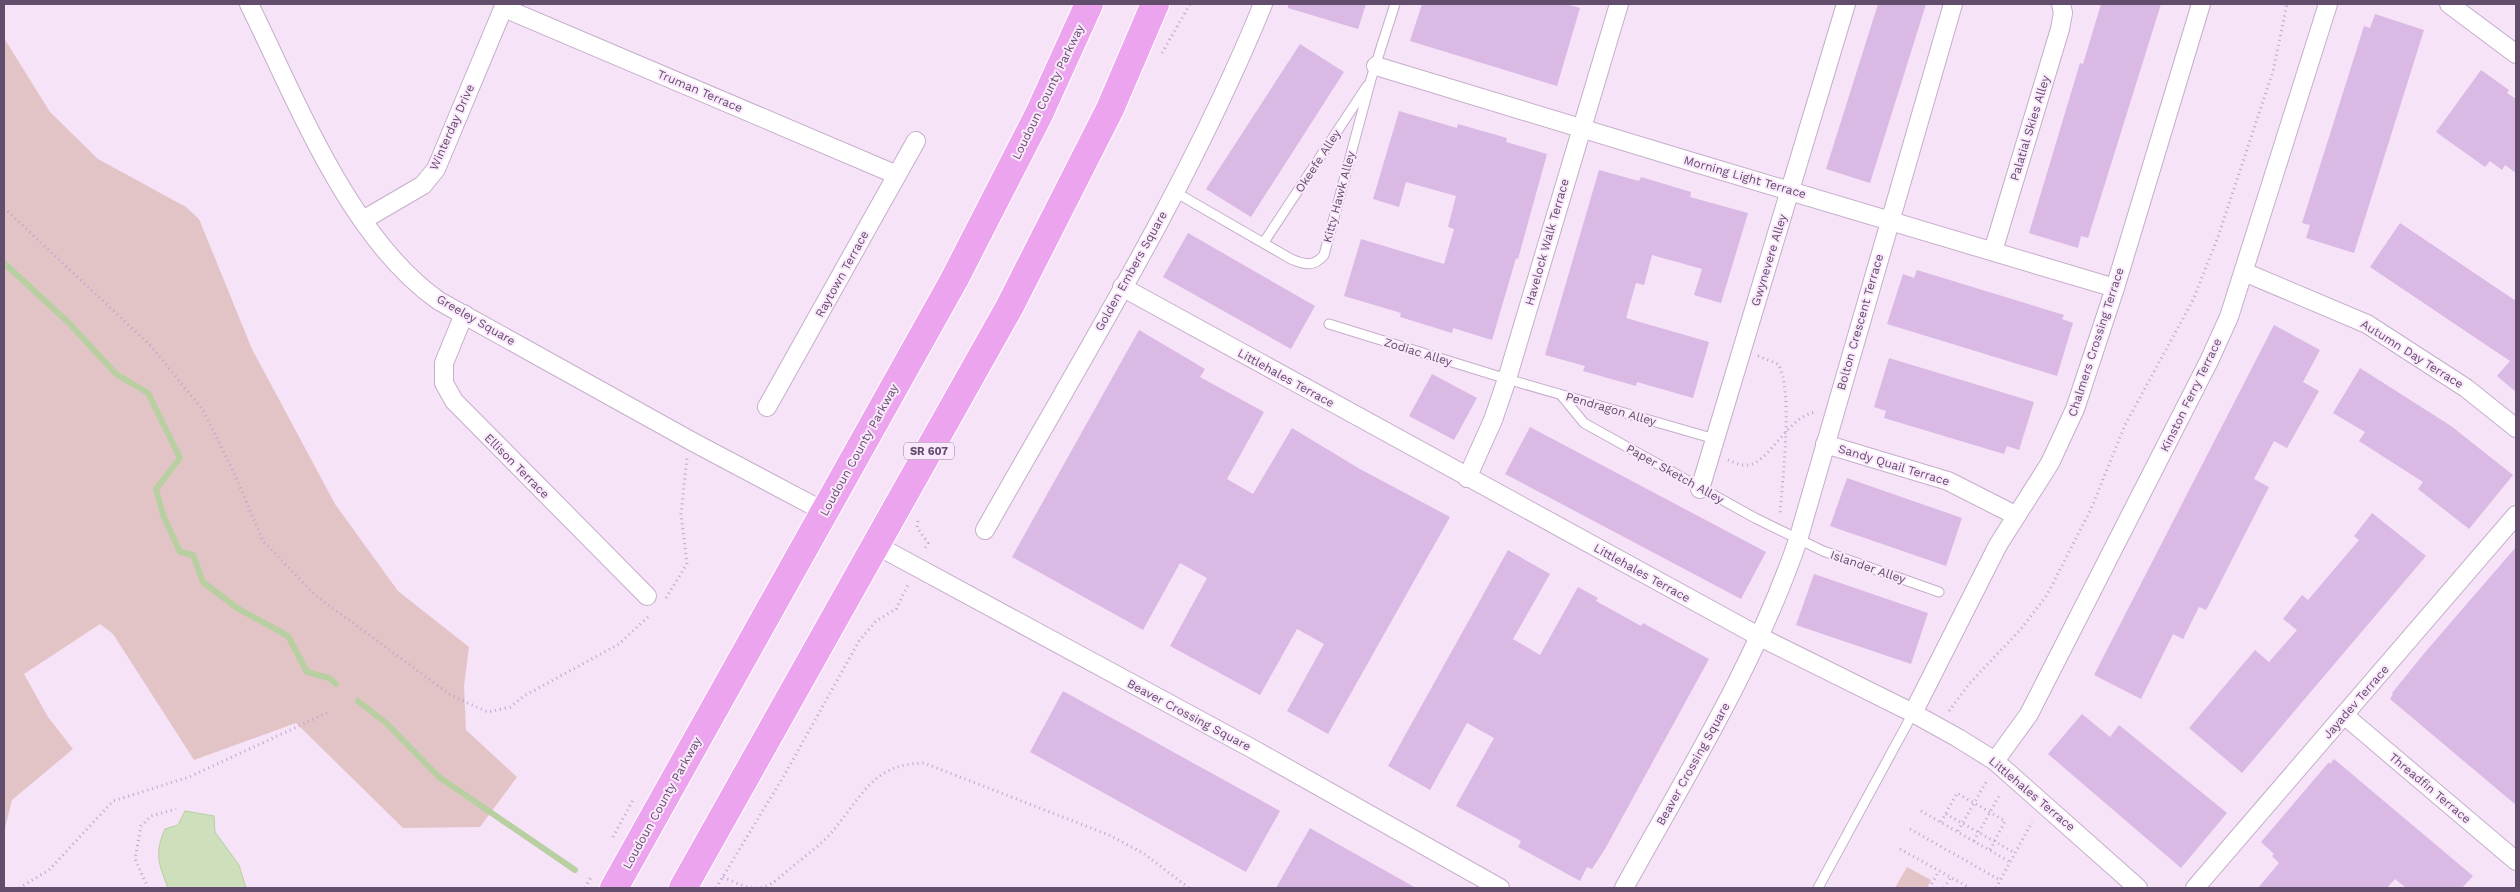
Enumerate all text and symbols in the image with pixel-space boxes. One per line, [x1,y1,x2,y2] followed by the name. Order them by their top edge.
[1009,21,1087,162] street label: Loudoun County Parkway
[655,67,745,115] street label: Truman Terrace
[2007,73,2053,182] street label: Palatial Skies Alley
[427,82,477,172] street label: Winterday Drive
[1292,126,1344,195] street label: Okeefe Alley
[1320,149,1358,244] street label: Kitty Hawk Alley
[1682,153,1808,201] street label: Morning Light Terrace
[1522,177,1572,307] street label: Havelock Walk Terrace
[1092,208,1170,334] street label: Golden Embers Square
[1748,211,1790,308] street label: Gwynevere Alley
[812,228,872,320] street label: Raytown Terrace
[1834,252,1886,392] street label: Bolton Crescent Terrace
[2065,266,2127,418] street label: Chalmers Crossing Terrace
[434,292,518,348] street label: Greeley Square
[2358,317,2466,391] street label: Autumn Day Terrace
[1382,335,1454,369] street label: Zodiac Alley
[2157,336,2225,454] street label: Kinston Ferry Terrace
[1235,346,1337,410] street label: Littlehales Terrace
[817,381,902,518] street label: Loudoun County Parkway
[1564,389,1659,429] street label: Pendragon Alley
[482,431,552,501] street label: Ellison Terrace
[1624,441,1727,507] street label: Paper Sketch Alley
[1837,441,1951,489] street label: Sandy Quail Terrace
[904,442,954,460] road number: SR 607
[1591,541,1693,605] street label: Littlehales Terrace
[1829,548,1908,587] street label: Islander Alley
[2320,662,2392,742] street label: Jayadev Terrace
[1125,676,1253,754] street label: Beaver Crossing Square
[1653,700,1733,828] street label: Beaver Crossing Square
[620,734,705,871] street label: Loudoun County Parkway
[2386,750,2474,826] street label: Threadfin Terrace
[1986,754,2078,834] street label: Littlehales Terrace

